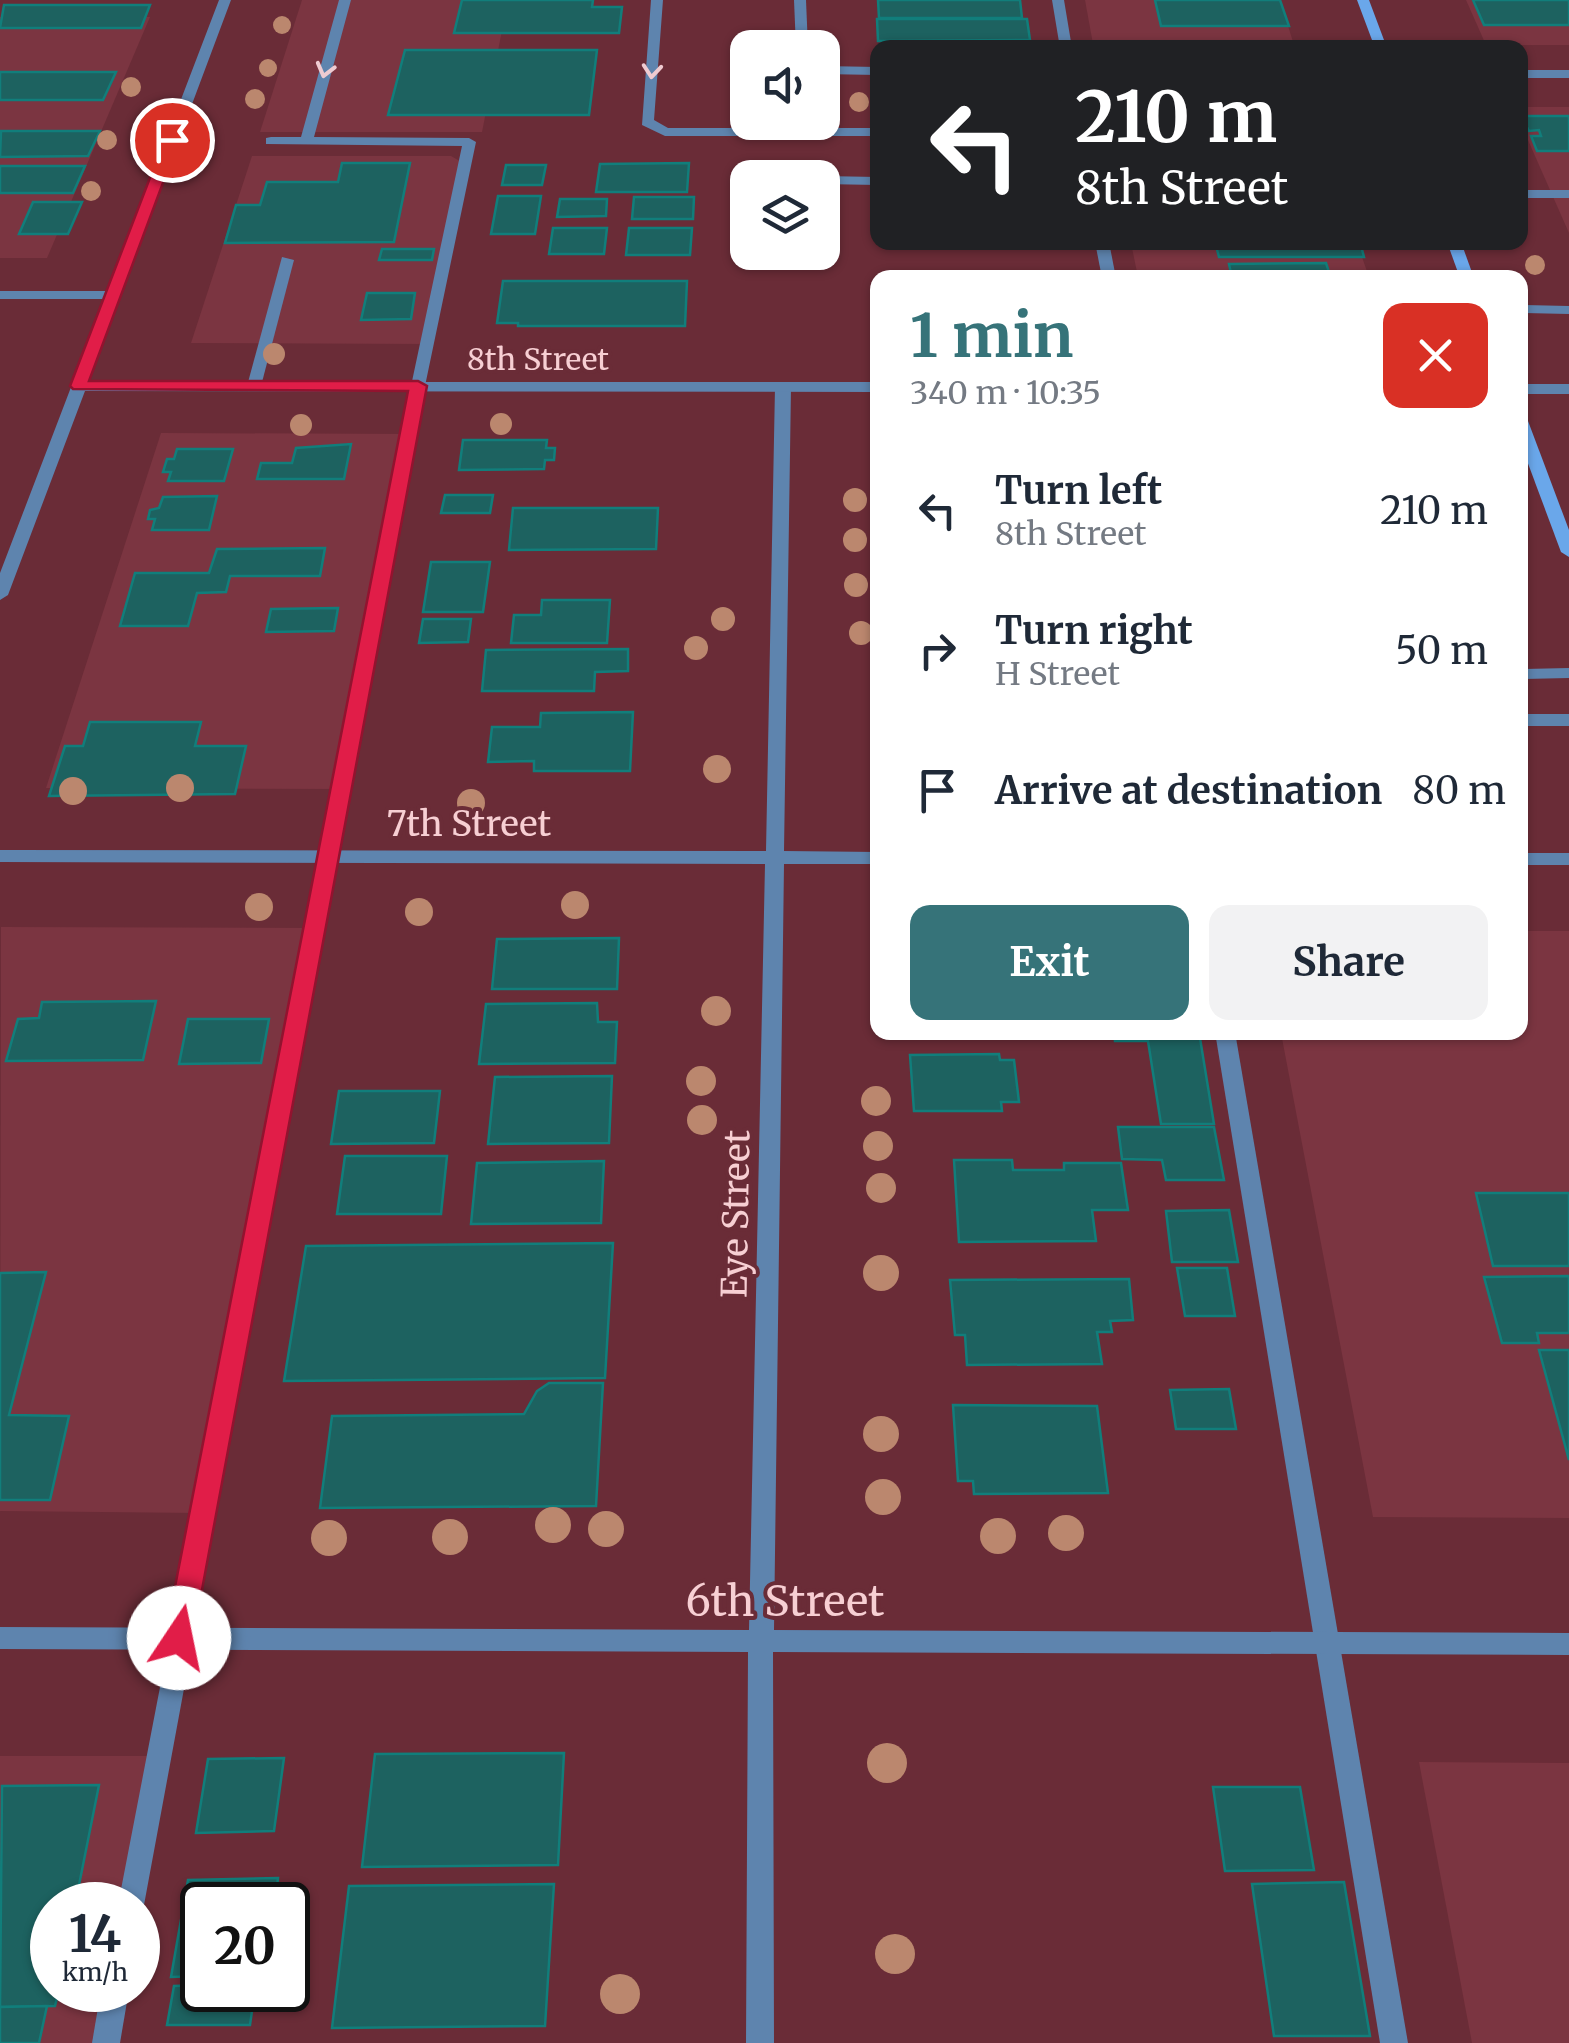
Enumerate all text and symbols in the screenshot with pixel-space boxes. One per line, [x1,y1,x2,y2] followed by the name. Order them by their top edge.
[730,30,840,270] map controls
[730,30,840,140] button: sound
[316,61,337,79] one-way arrow
[641,64,663,80] one-way arrow
[1075,73,1277,161] text: 210 m
[910,80,1040,210] icon: left
[130,98,215,183] pin
[145,113,200,168] icon: arrive
[730,160,840,270] button: layers
[1075,160,1288,216] text: 8th Street
[910,298,1073,373] text: 1 min
[1383,303,1488,408] button: close
[467,340,609,378] street label: 8th Street
[910,373,1101,413] text: 340 m · 10:35
[995,467,1162,514] text: Turn left
[910,483,965,538] icon: left
[1380,487,1488,534] text: 210 m
[995,514,1147,554] text: 8th Street
[995,607,1193,654] text: Turn right
[910,623,965,678] icon: right
[1395,627,1488,674] text: 50 m
[995,654,1120,694] text: H Street
[910,763,965,818] icon: arrive
[995,767,1382,814] text: Arrive at destination
[1412,767,1506,814] text: 80 m
[387,802,552,846] street label: 7th Street
[910,905,1189,1020] button: Exit
[1209,905,1488,1020] button: Share
[713,1129,759,1298] street label: Eye Street
[686,1575,884,1627] street label: 6th Street
[127,1586,231,1690] position arrow
[180,1882,310,2012] speed limit sign: 20
[69,1903,121,1966] text: 14
[62,1956,128,1988] text: km/h

